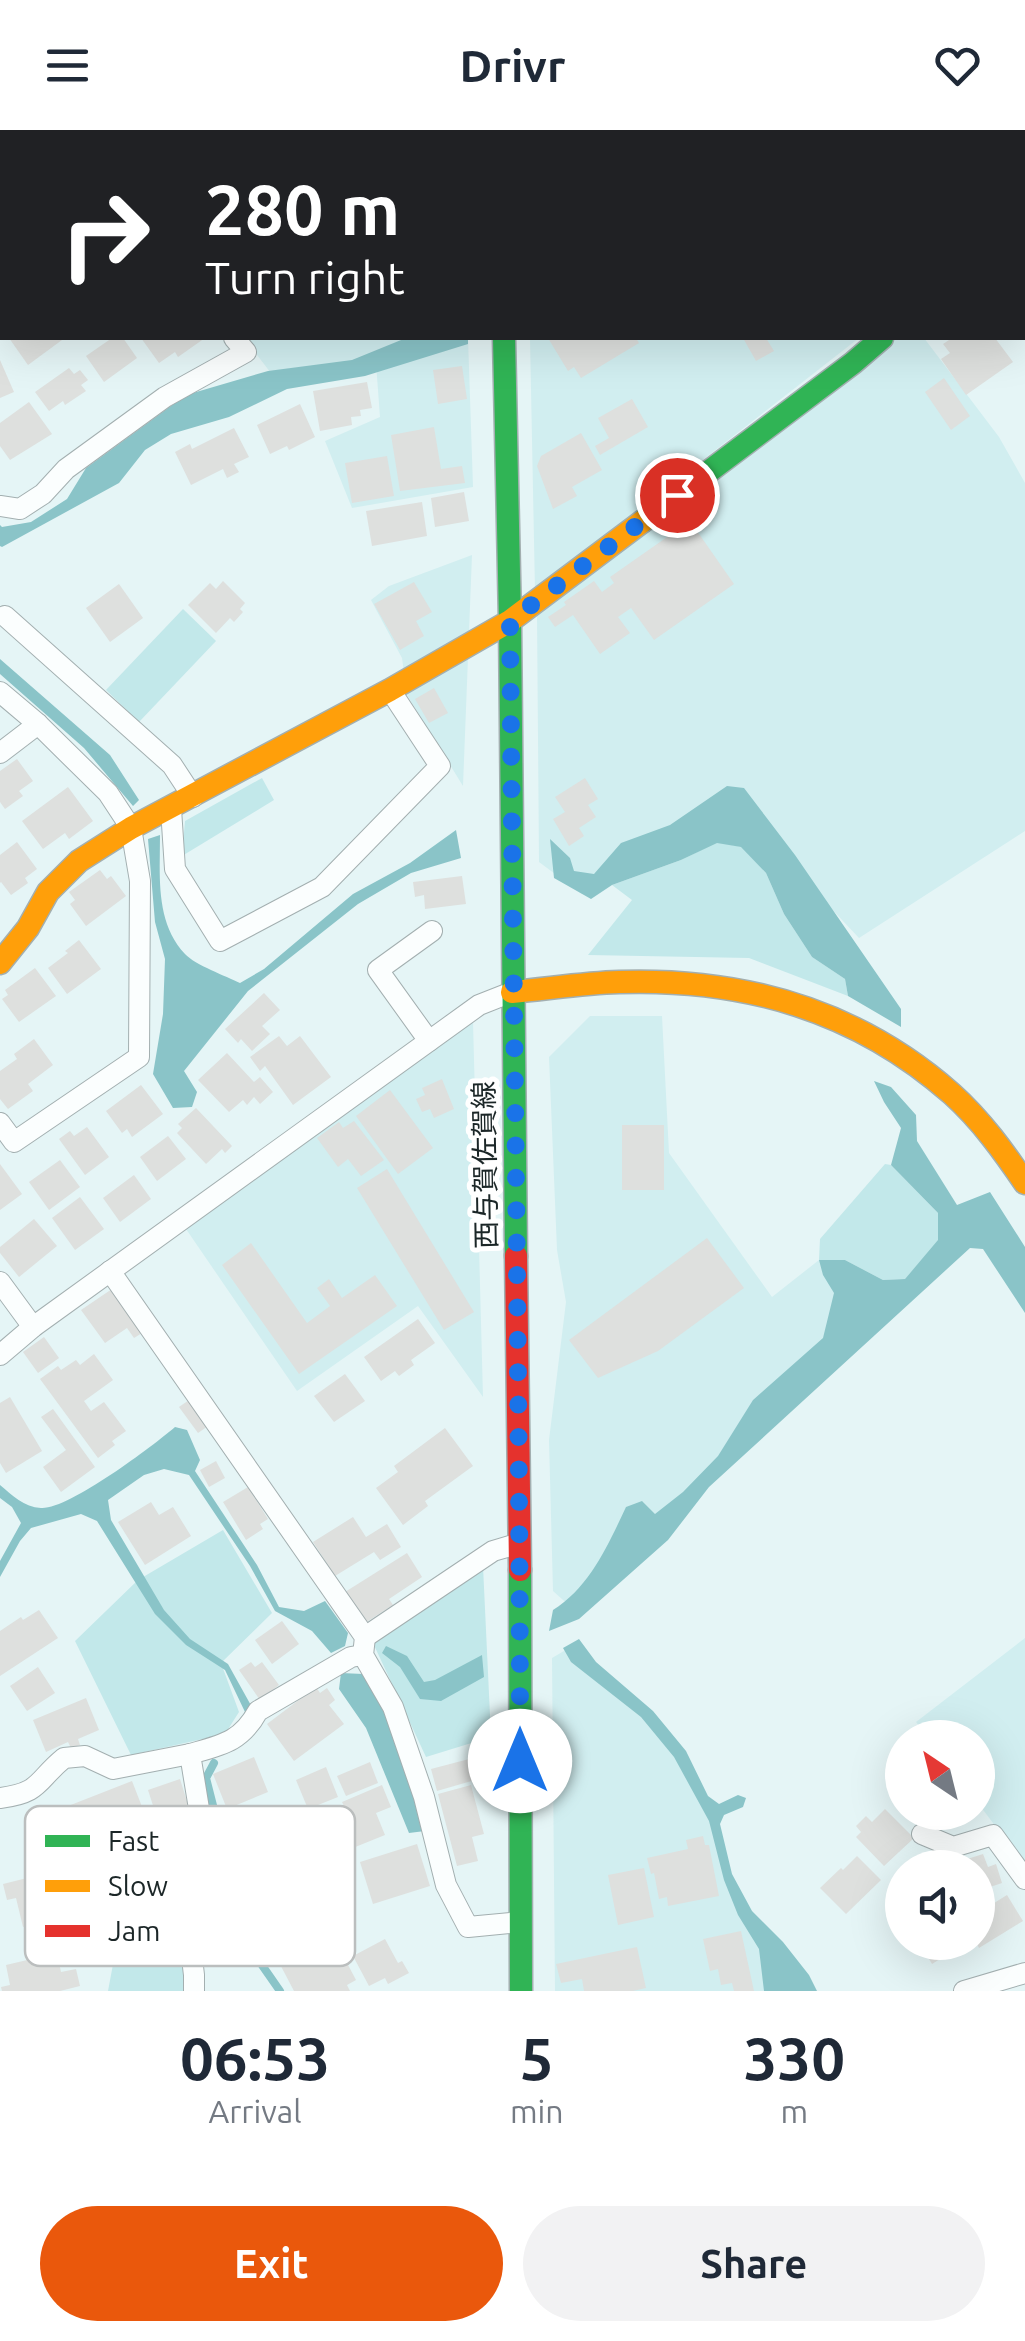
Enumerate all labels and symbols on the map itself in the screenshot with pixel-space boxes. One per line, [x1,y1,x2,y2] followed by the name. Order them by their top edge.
[635,453,720,538] pin
[468,1081,501,1249] street label: 西与賀佐賀線
[468,1709,572,1813] position arrow
[885,1720,995,1830] north arrow
[25,1806,355,1966] legend
[108,1825,159,1856] text: Fast
[108,1870,168,1901] text: Slow
[108,1915,160,1946] text: Jam

